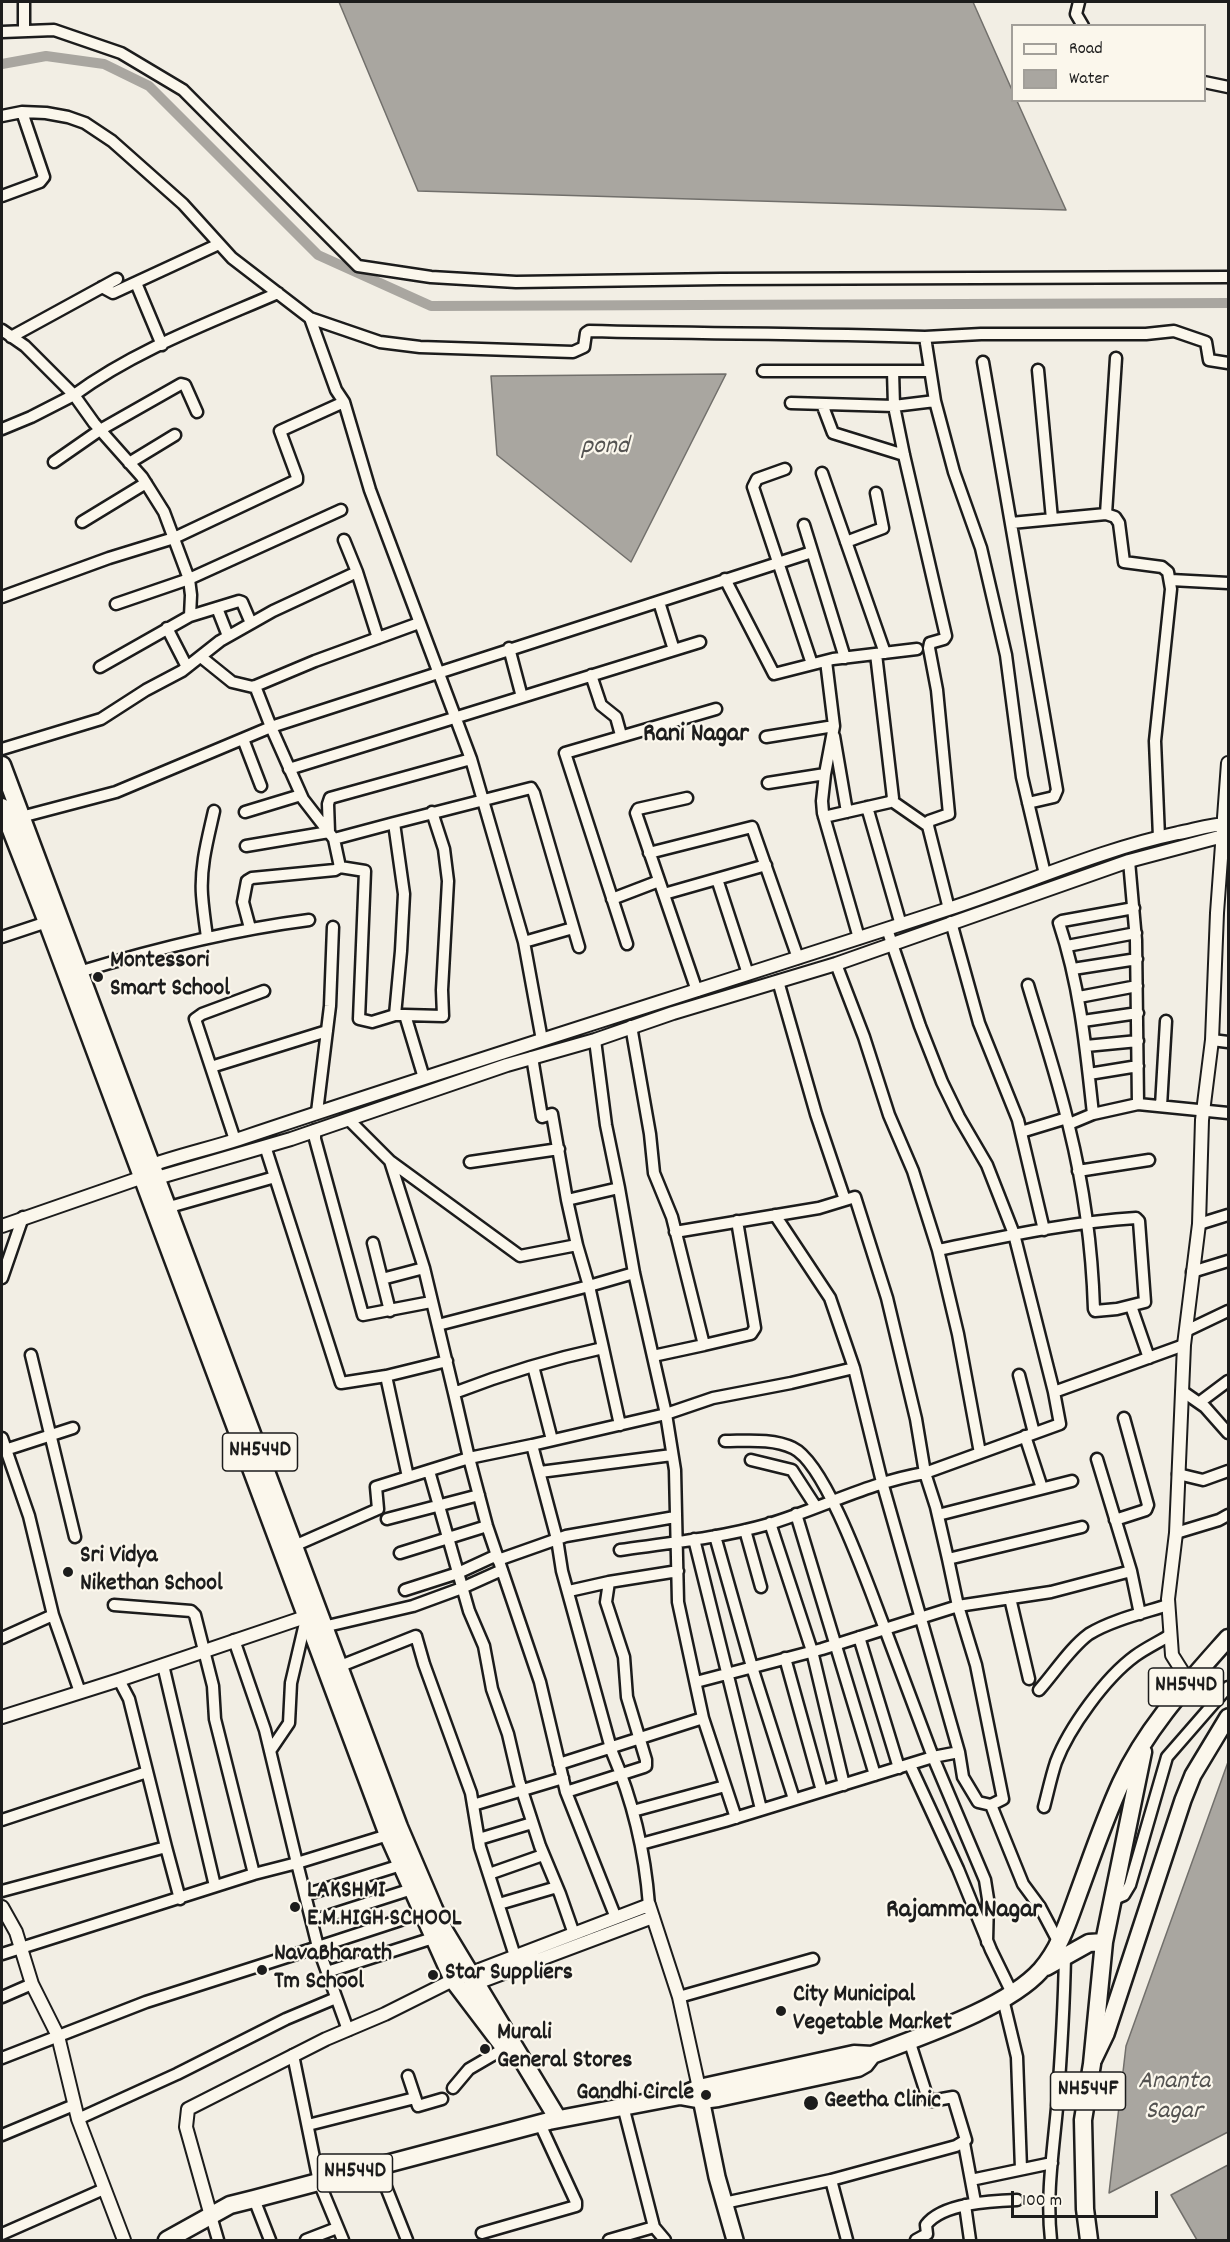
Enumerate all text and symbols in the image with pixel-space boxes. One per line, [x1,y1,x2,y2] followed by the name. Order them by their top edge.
[1011,24,1206,102] legend
[1069,37,1103,62] text: Road
[1069,67,1109,92] text: Water
[581,432,629,464] water label: pond
[643,720,749,752] district label: Rani Nagar
[110,949,230,1005] place label: Montessori Smart School
[91,970,105,984] marker: Montessori Smart School
[222,1433,298,1471] road number: NH544D
[80,1544,223,1600] place label: Sri Vidya Nikethan School
[61,1565,75,1579] marker: Sri Vidya Nikethan School
[1148,1668,1224,1706] road number: NH544D
[307,1879,462,1935] place label: LAKSHMI E.M.HIGH SCHOOL
[886,1896,1042,1928] district label: Rajamma Nagar
[288,1900,302,1914] marker: LAKSHMI E.M.HIGH SCHOOL
[274,1942,392,1998] place label: NavaBharath Tm School
[445,1961,573,1989] place label: Star Suppliers
[255,1963,269,1977] marker: NavaBharath Tm School
[426,1968,440,1982] marker: Star Suppliers
[793,1983,952,2039] place label: City Municipal Vegetable Market
[774,2004,788,2018] marker: City Municipal Vegetable Market
[497,2021,632,2077] place label: Murali General Stores
[478,2042,492,2056] marker: Murali General Stores
[1138,2067,1210,2128] water label: Ananta Sagar
[1050,2072,1126,2110] road number: NH544F
[576,2081,694,2109] place label: Gandhi Circle
[699,2088,713,2102] marker: Gandhi Circle
[824,2089,941,2117] place label: Geetha Clinic
[802,2094,820,2112] marker: Geetha Clinic
[318,2154,392,2192] road number: NH544D
[1014,2179,1161,2217] scale bar
[1022,2189,1062,2214] text: 100 m

